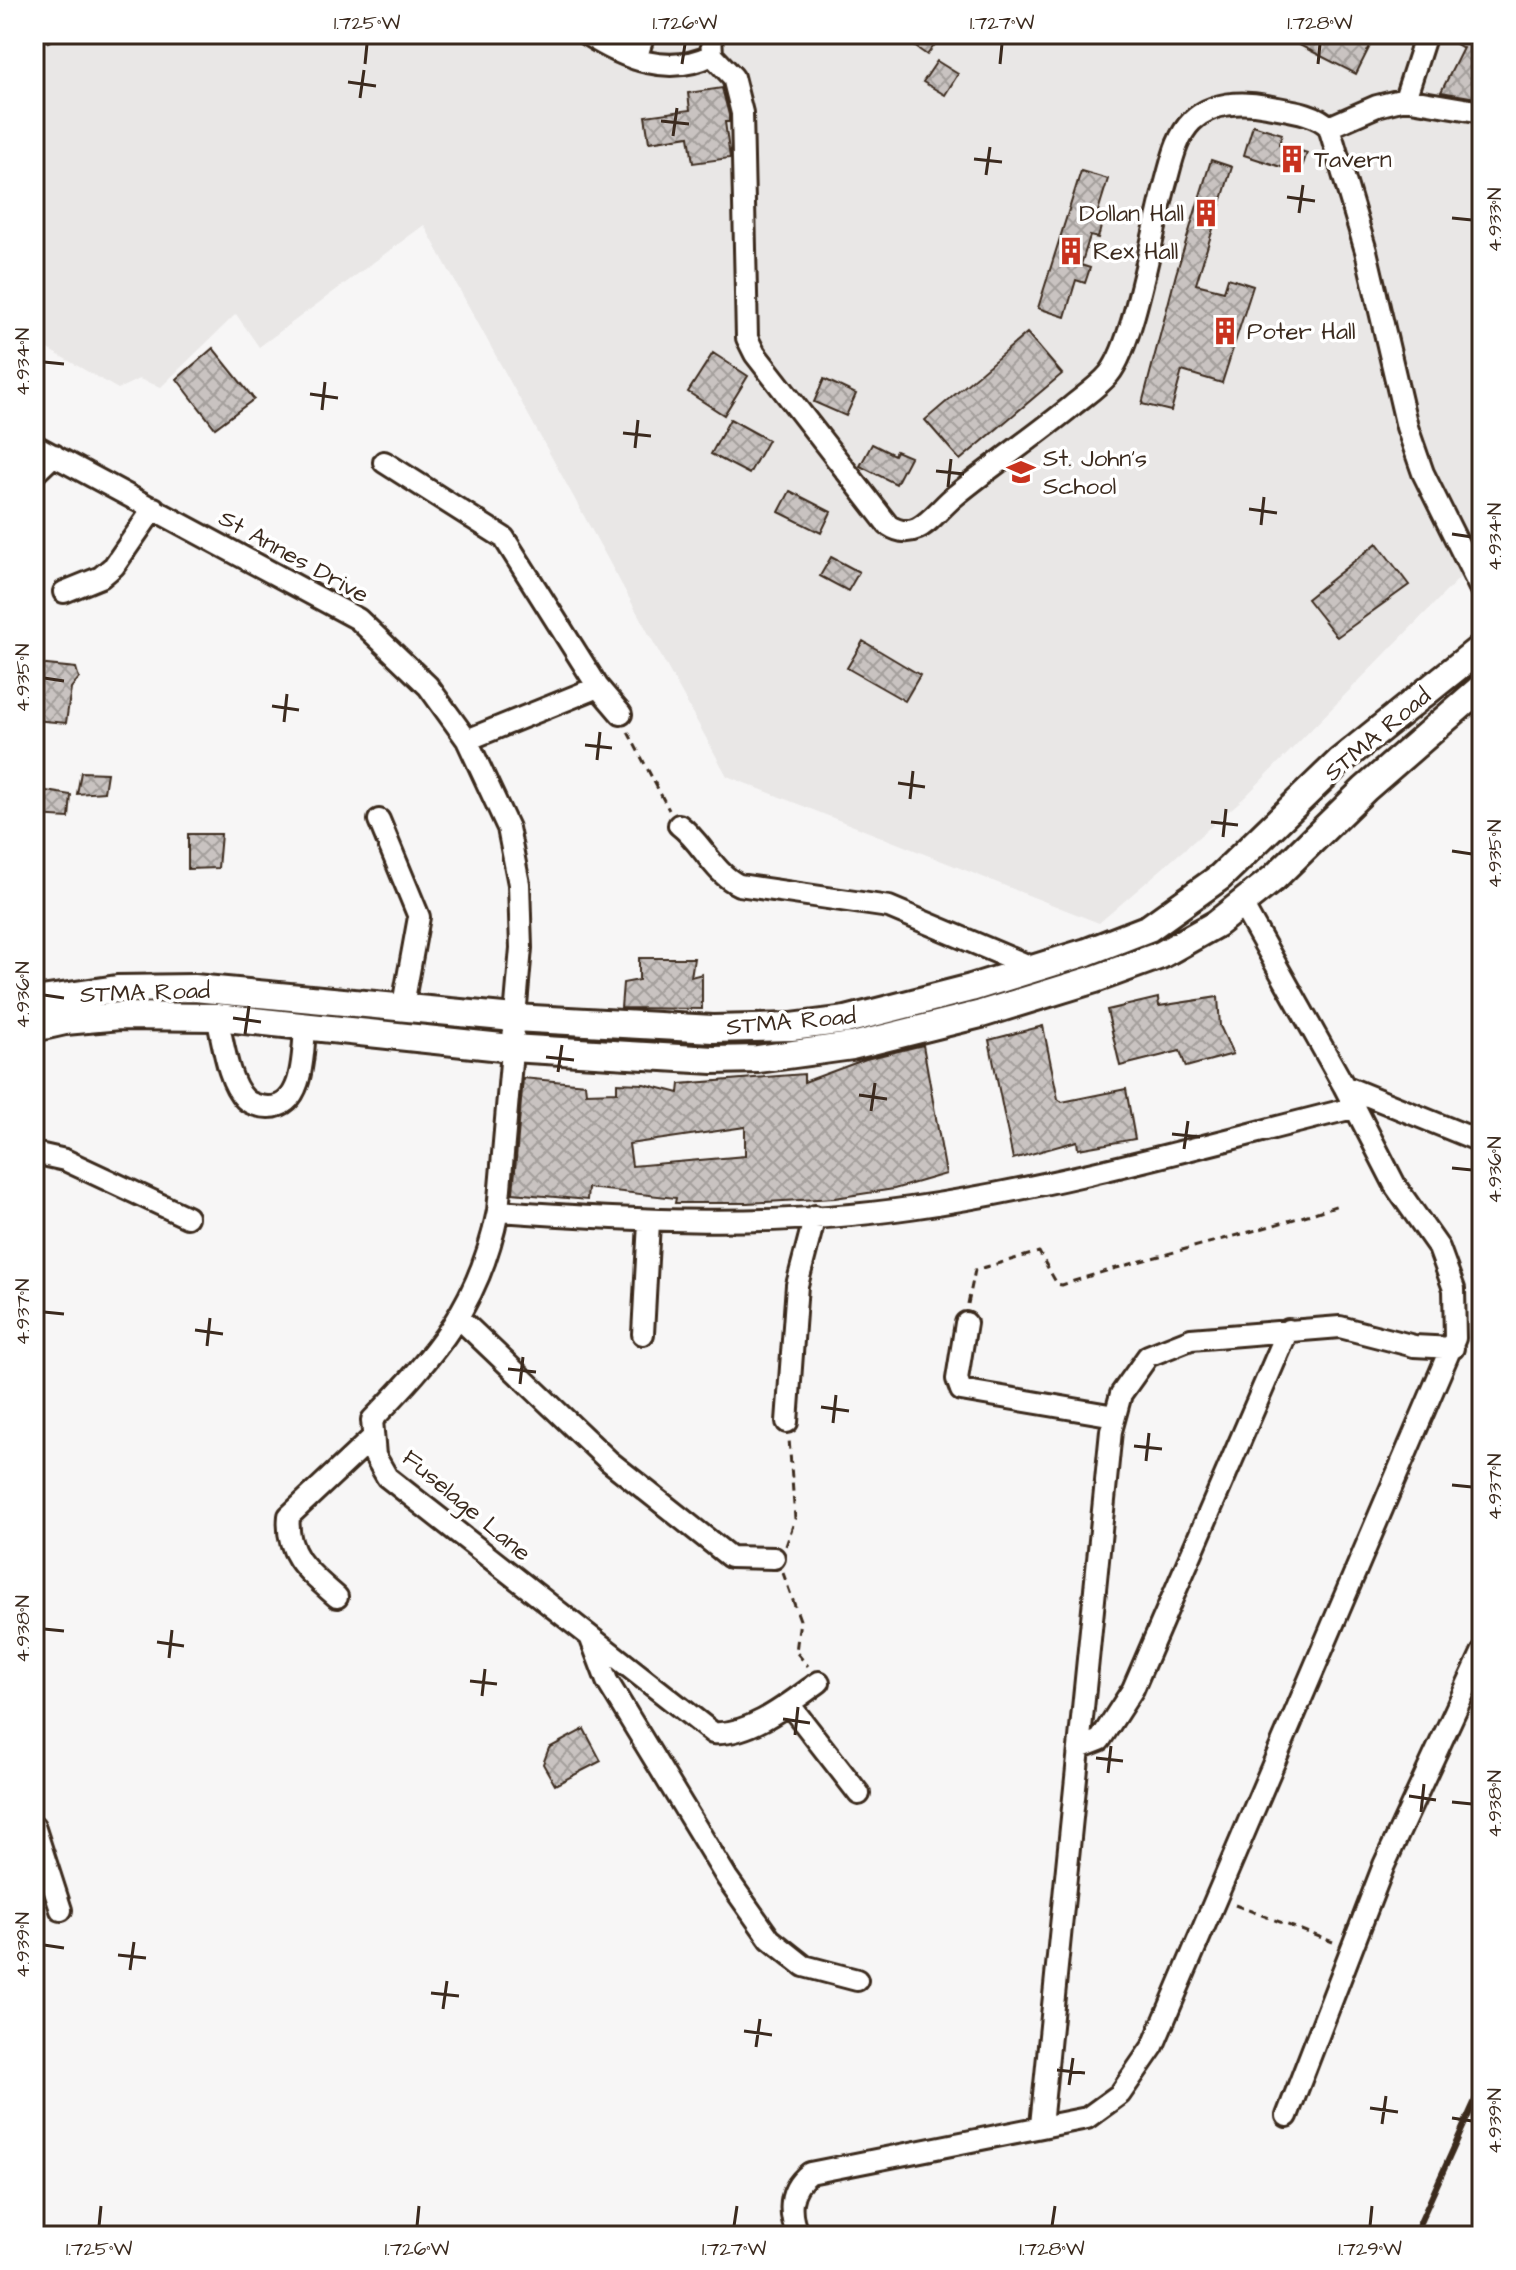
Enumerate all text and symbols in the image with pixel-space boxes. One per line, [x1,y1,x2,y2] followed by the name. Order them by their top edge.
[334,9,400,37] text: 1.725°W
[653,9,718,37] text: 1.726°W
[970,9,1035,37] text: 1.727°W
[1287,9,1353,37] text: 1.728°W
[1314,143,1392,177] place label: Tavern
[1277,144,1307,174] building icon: Tavern
[1481,187,1509,253] text: 4.933°N
[1079,197,1184,231] place label: Dollan Hall
[1191,198,1221,228] building icon: Dollan Hall
[1093,235,1178,269] place label: Rex Hall
[1056,236,1086,266] building icon: Rex Hall
[1247,315,1356,349] place label: Poter Hall
[1210,316,1240,346] building icon: Poter Hall
[9,328,37,396] text: 4.934°N
[1043,442,1147,504] place label: St. John's School
[1006,457,1036,487] school or university icon: St. John's School
[212,502,375,612] street label: St Annes Drive
[1481,503,1509,571] text: 4.934°N
[9,643,37,713] text: 4.935°N
[1317,680,1438,790] street label: STMA Road
[1481,819,1509,889] text: 4.935°N
[9,961,37,1029] text: 4.936°N
[79,974,211,1012] street label: STMA Road
[725,999,857,1045] street label: STMA Road
[1481,1136,1509,1204] text: 4.936°N
[9,1278,37,1346] text: 4.937°N
[394,1442,538,1571] street label: Fuselage Lane
[1481,1453,1509,1521] text: 4.937°N
[9,1595,37,1663] text: 4.938°N
[1481,1770,1509,1838] text: 4.938°N
[9,1912,37,1978] text: 4.939°N
[1481,2088,1509,2154] text: 4.939°N
[66,2235,132,2263] text: 1.725°W
[385,2235,450,2263] text: 1.726°W
[702,2235,767,2263] text: 1.727°W
[1019,2235,1085,2263] text: 1.728°W
[1338,2235,1402,2263] text: 1.729°W

